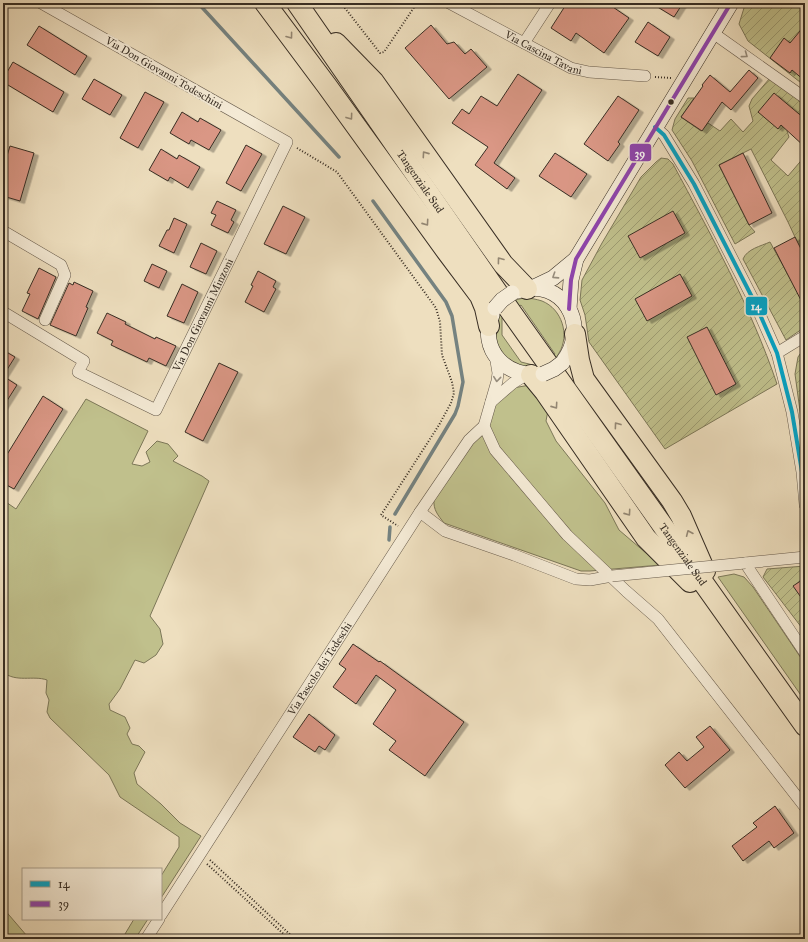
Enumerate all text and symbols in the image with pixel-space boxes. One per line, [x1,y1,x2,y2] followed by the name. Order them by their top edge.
[502,27,583,77] street label: Via Cascina Tavani
[285,31,292,38] one-way arrow
[102,34,225,112] street label: Via Don Giovanni Todeschini
[741,50,748,57] one-way arrow
[666,97,676,107] unlabelled marker
[346,113,353,120] one-way arrow
[629,143,652,162] line badge: 39
[394,147,447,216] street label: Tangenziale Sud
[635,147,645,161] text: 39
[423,152,430,159] one-way arrow
[421,219,428,226] one-way arrow
[169,256,236,374] street label: Via Don Giovanni Minzoni
[497,257,505,264] one-way arrow
[552,271,559,279] one-way arrow
[745,296,768,316] line badge: 14
[751,300,762,314] text: 14
[493,376,502,382] one-way arrow
[550,402,558,409] one-way arrow
[614,422,622,429] one-way arrow
[623,509,630,516] one-way arrow
[656,520,710,588] street label: Tangenziale Sud
[685,530,693,537] one-way arrow
[284,619,354,718] street label: Via Pascolo dei Tedeschi
[22,868,162,920] legend
[58,877,70,891] text: 14
[58,897,69,911] text: 39

